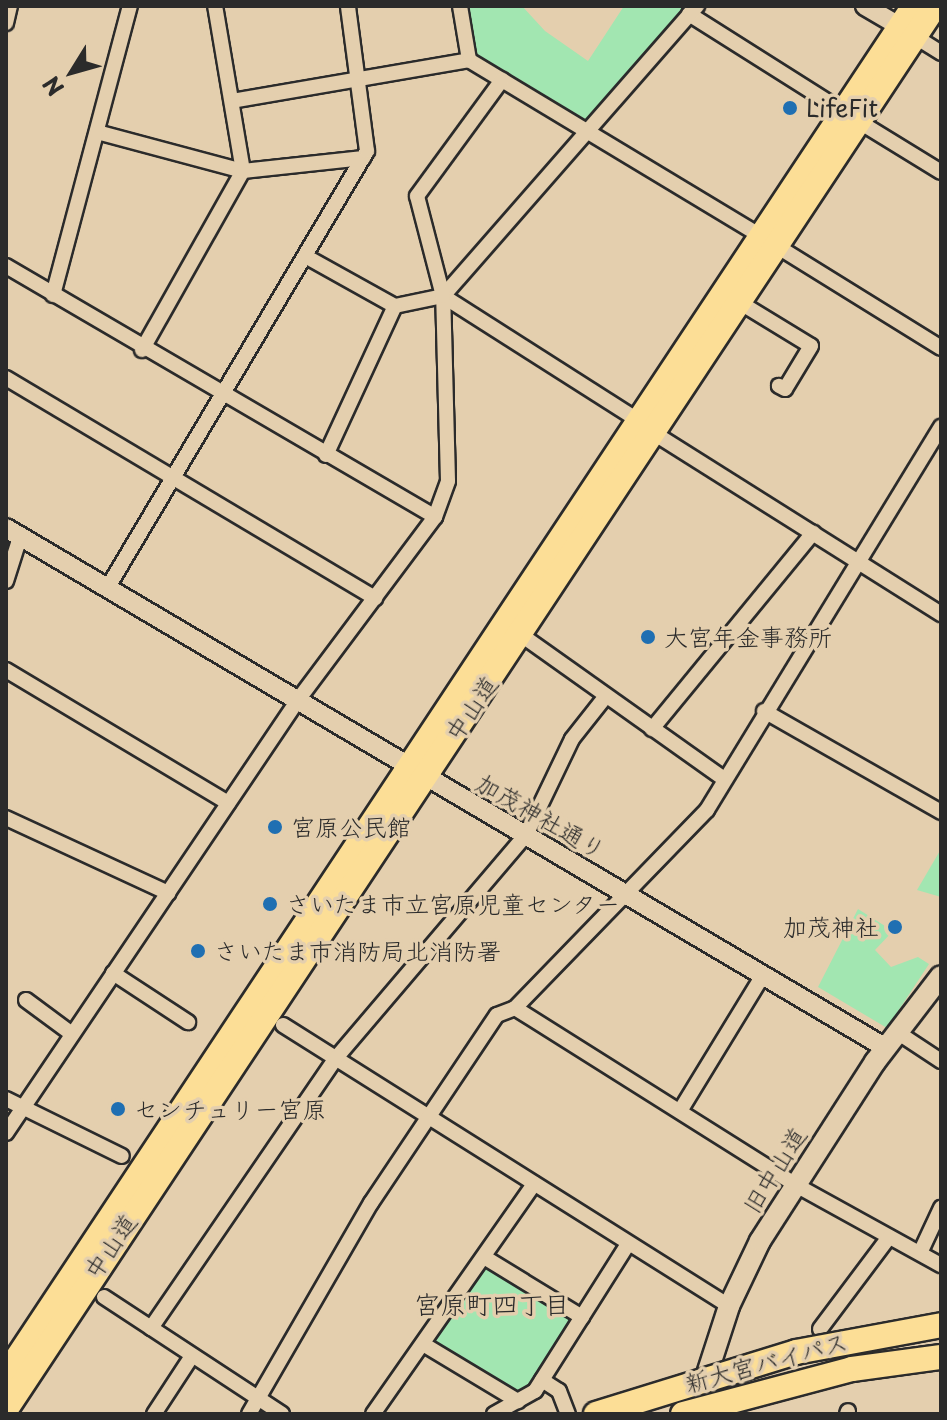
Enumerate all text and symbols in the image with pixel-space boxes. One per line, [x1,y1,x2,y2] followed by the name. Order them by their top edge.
[32,32,112,112] north arrow
[34,70,71,104] text: N
[806,94,878,122] place label: LifeFit
[781,99,799,117] marker: LifeFit
[664,623,832,651] place label: 大宮年金事務所
[639,628,657,646] marker: 大宮年金事務所
[439,670,503,746] street label: 中山道
[471,768,611,864] street label: 加茂神社通り
[291,813,411,841] place label: 宮原公民館
[266,818,284,836] marker: 宮原公民館
[286,890,622,918] place label: さいたま市立宮原児童センター
[261,895,279,913] marker: さいたま市立宮原児童センター
[783,913,879,941] place label: 加茂神社
[886,918,904,936] marker: 加茂神社
[214,937,502,965] place label: さいたま市消防局北消防署
[189,942,207,960] marker: さいたま市消防局北消防署
[134,1095,326,1123] place label: センチュリー宮原
[109,1100,127,1118] marker: センチュリー宮原
[736,1122,812,1218] street label: 旧中山道
[78,1208,142,1284] street label: 中山道
[414,1288,570,1320] district label: 宮原町四丁目
[681,1326,851,1398] street label: 新大宮バイパス

